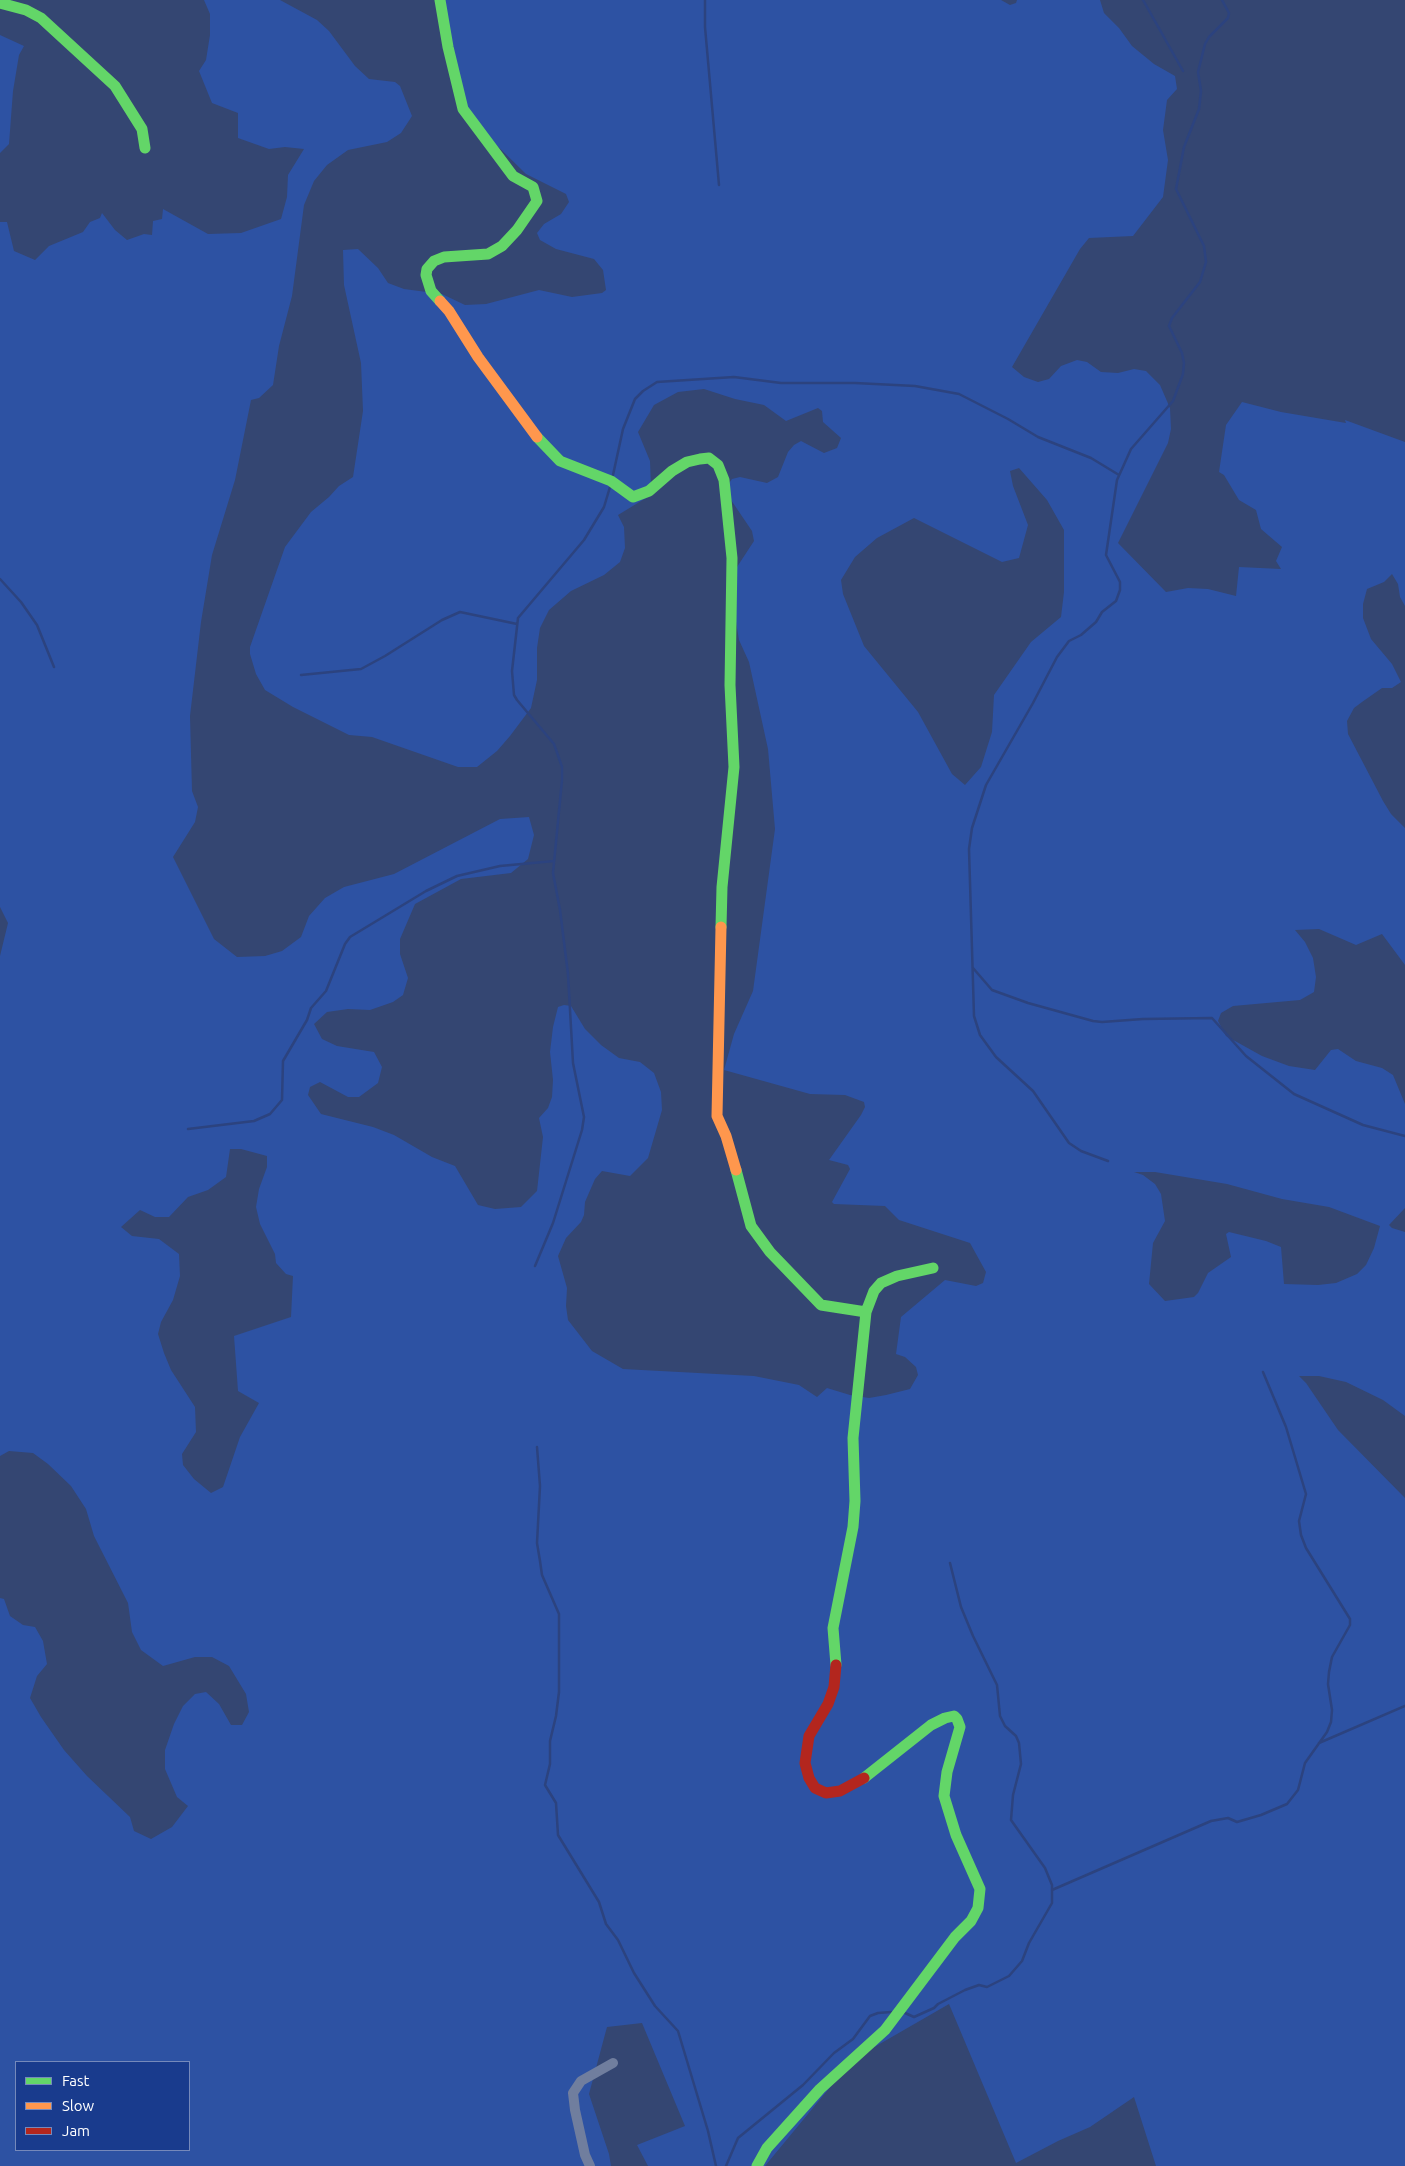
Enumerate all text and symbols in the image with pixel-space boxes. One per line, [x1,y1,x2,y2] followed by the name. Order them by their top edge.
[15,2061,190,2151] legend
[62,2072,89,2089] text: Fast
[62,2097,94,2114] text: Slow
[62,2122,90,2139] text: Jam

